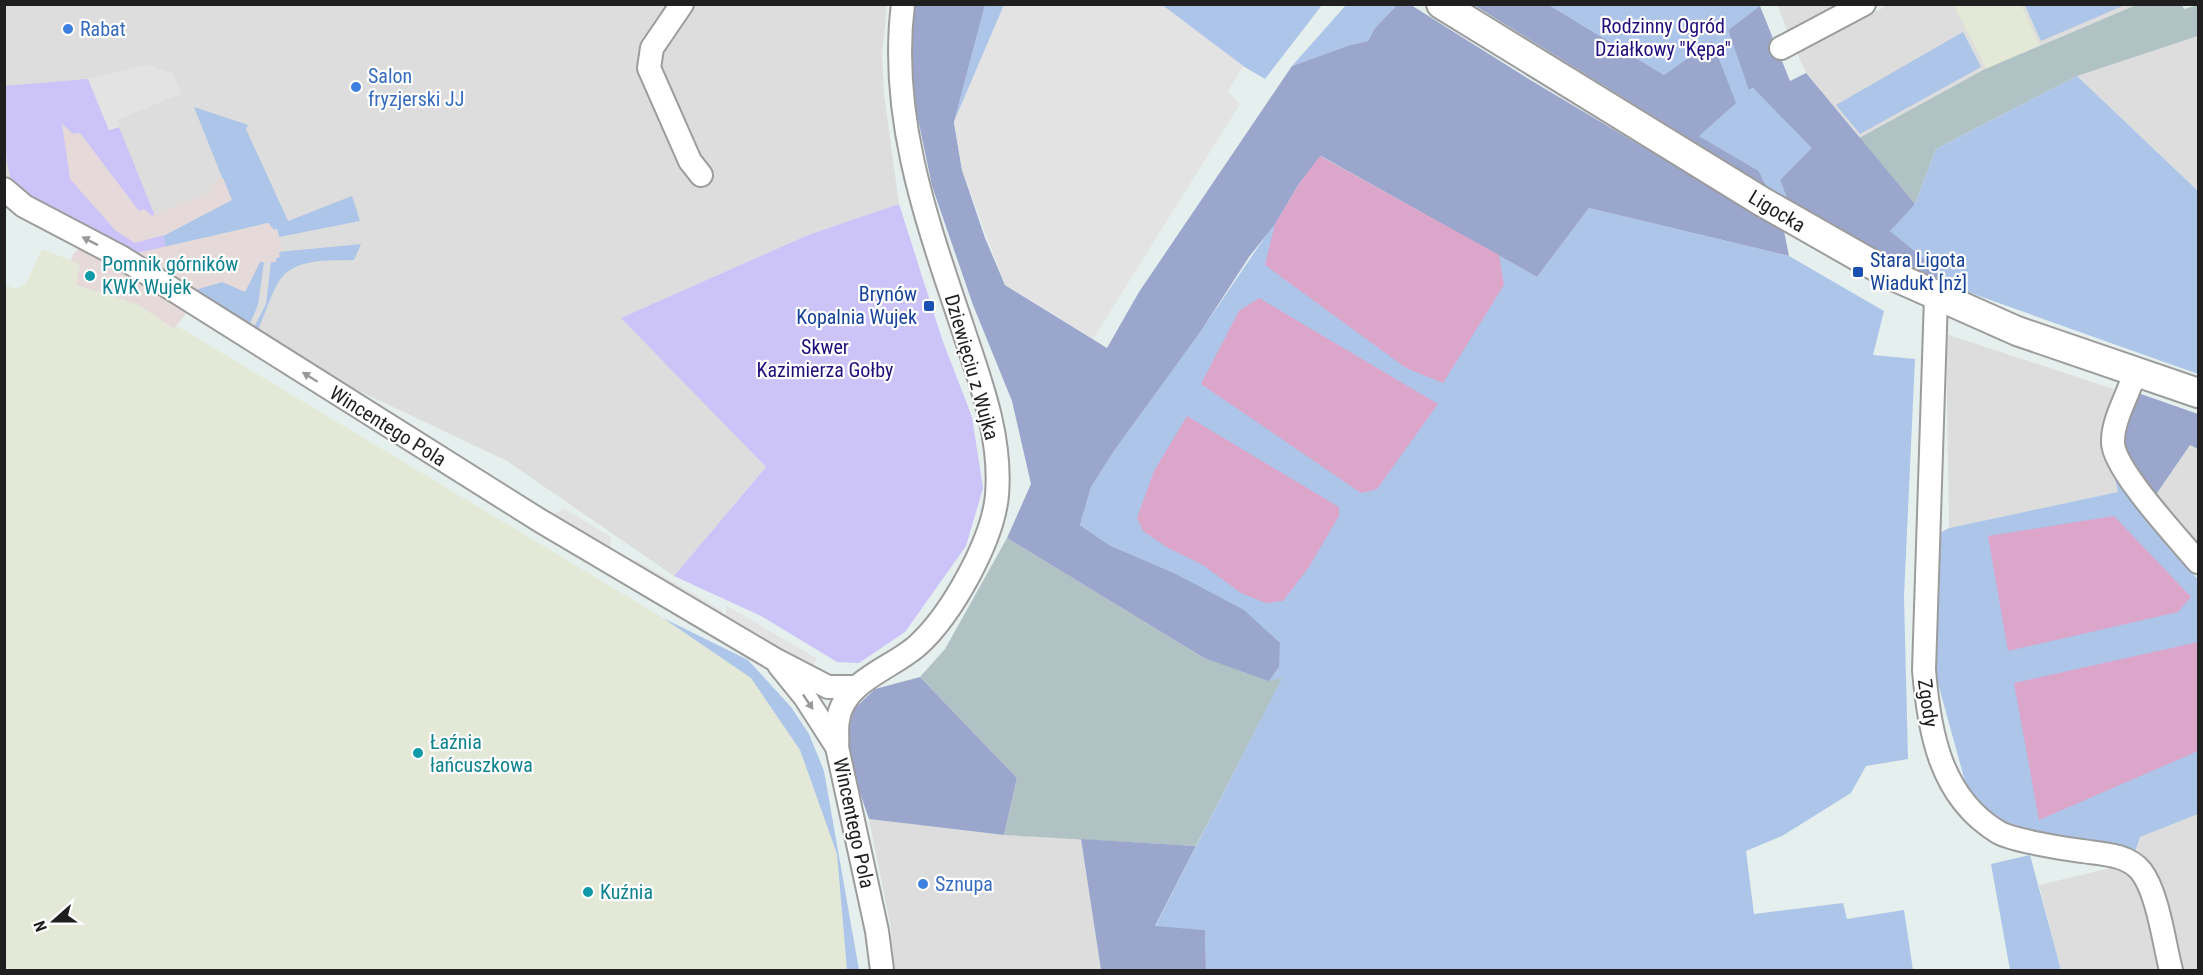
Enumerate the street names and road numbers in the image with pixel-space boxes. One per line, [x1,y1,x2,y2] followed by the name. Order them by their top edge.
[1744,185,1810,237] street label: Ligocka
[940,291,1004,443] street label: Dziewięciu z Wujka
[325,381,451,471] street label: Wincentego Pola
[1913,677,1943,729] street label: Zgody
[828,756,880,890] street label: Wincentego Pola

